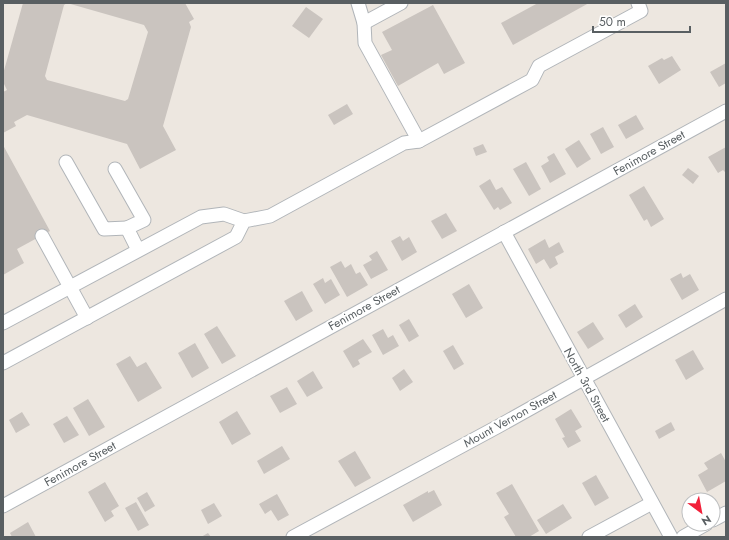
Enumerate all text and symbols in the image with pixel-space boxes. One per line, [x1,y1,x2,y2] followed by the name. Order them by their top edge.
[593,8,690,34] scale bar
[599,13,626,31] text: 50 m
[610,126,688,180] street label: Fenimore Street
[325,281,403,335] street label: Fenimore Street
[559,345,615,426] street label: North 3rd Street
[460,386,560,452] street label: Mount Vernon Street
[41,437,119,491] street label: Fenimore Street
[681,492,721,532] north arrow
[698,511,714,530] text: N

